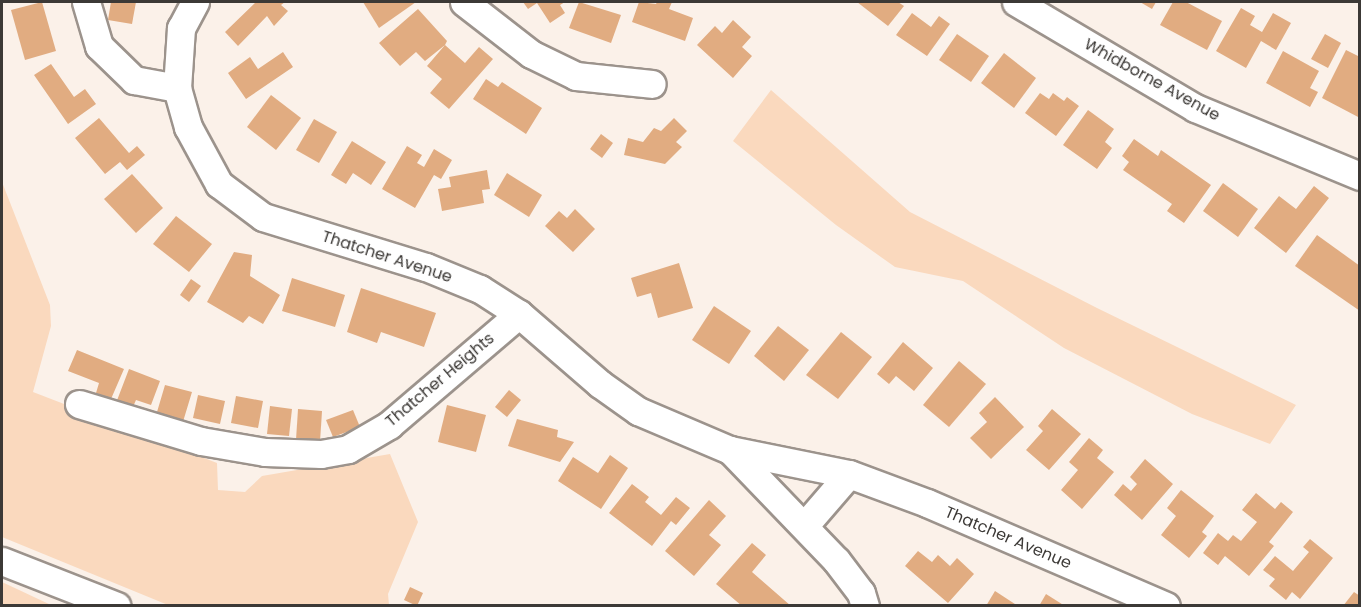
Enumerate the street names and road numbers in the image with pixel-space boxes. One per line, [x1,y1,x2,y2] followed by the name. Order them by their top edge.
[1081,35,1223,125] street label: Whidborne Avenue
[319,227,455,287] street label: Thatcher Avenue
[382,329,498,431] street label: Thatcher Heights
[942,503,1074,573] street label: Thatcher Avenue

